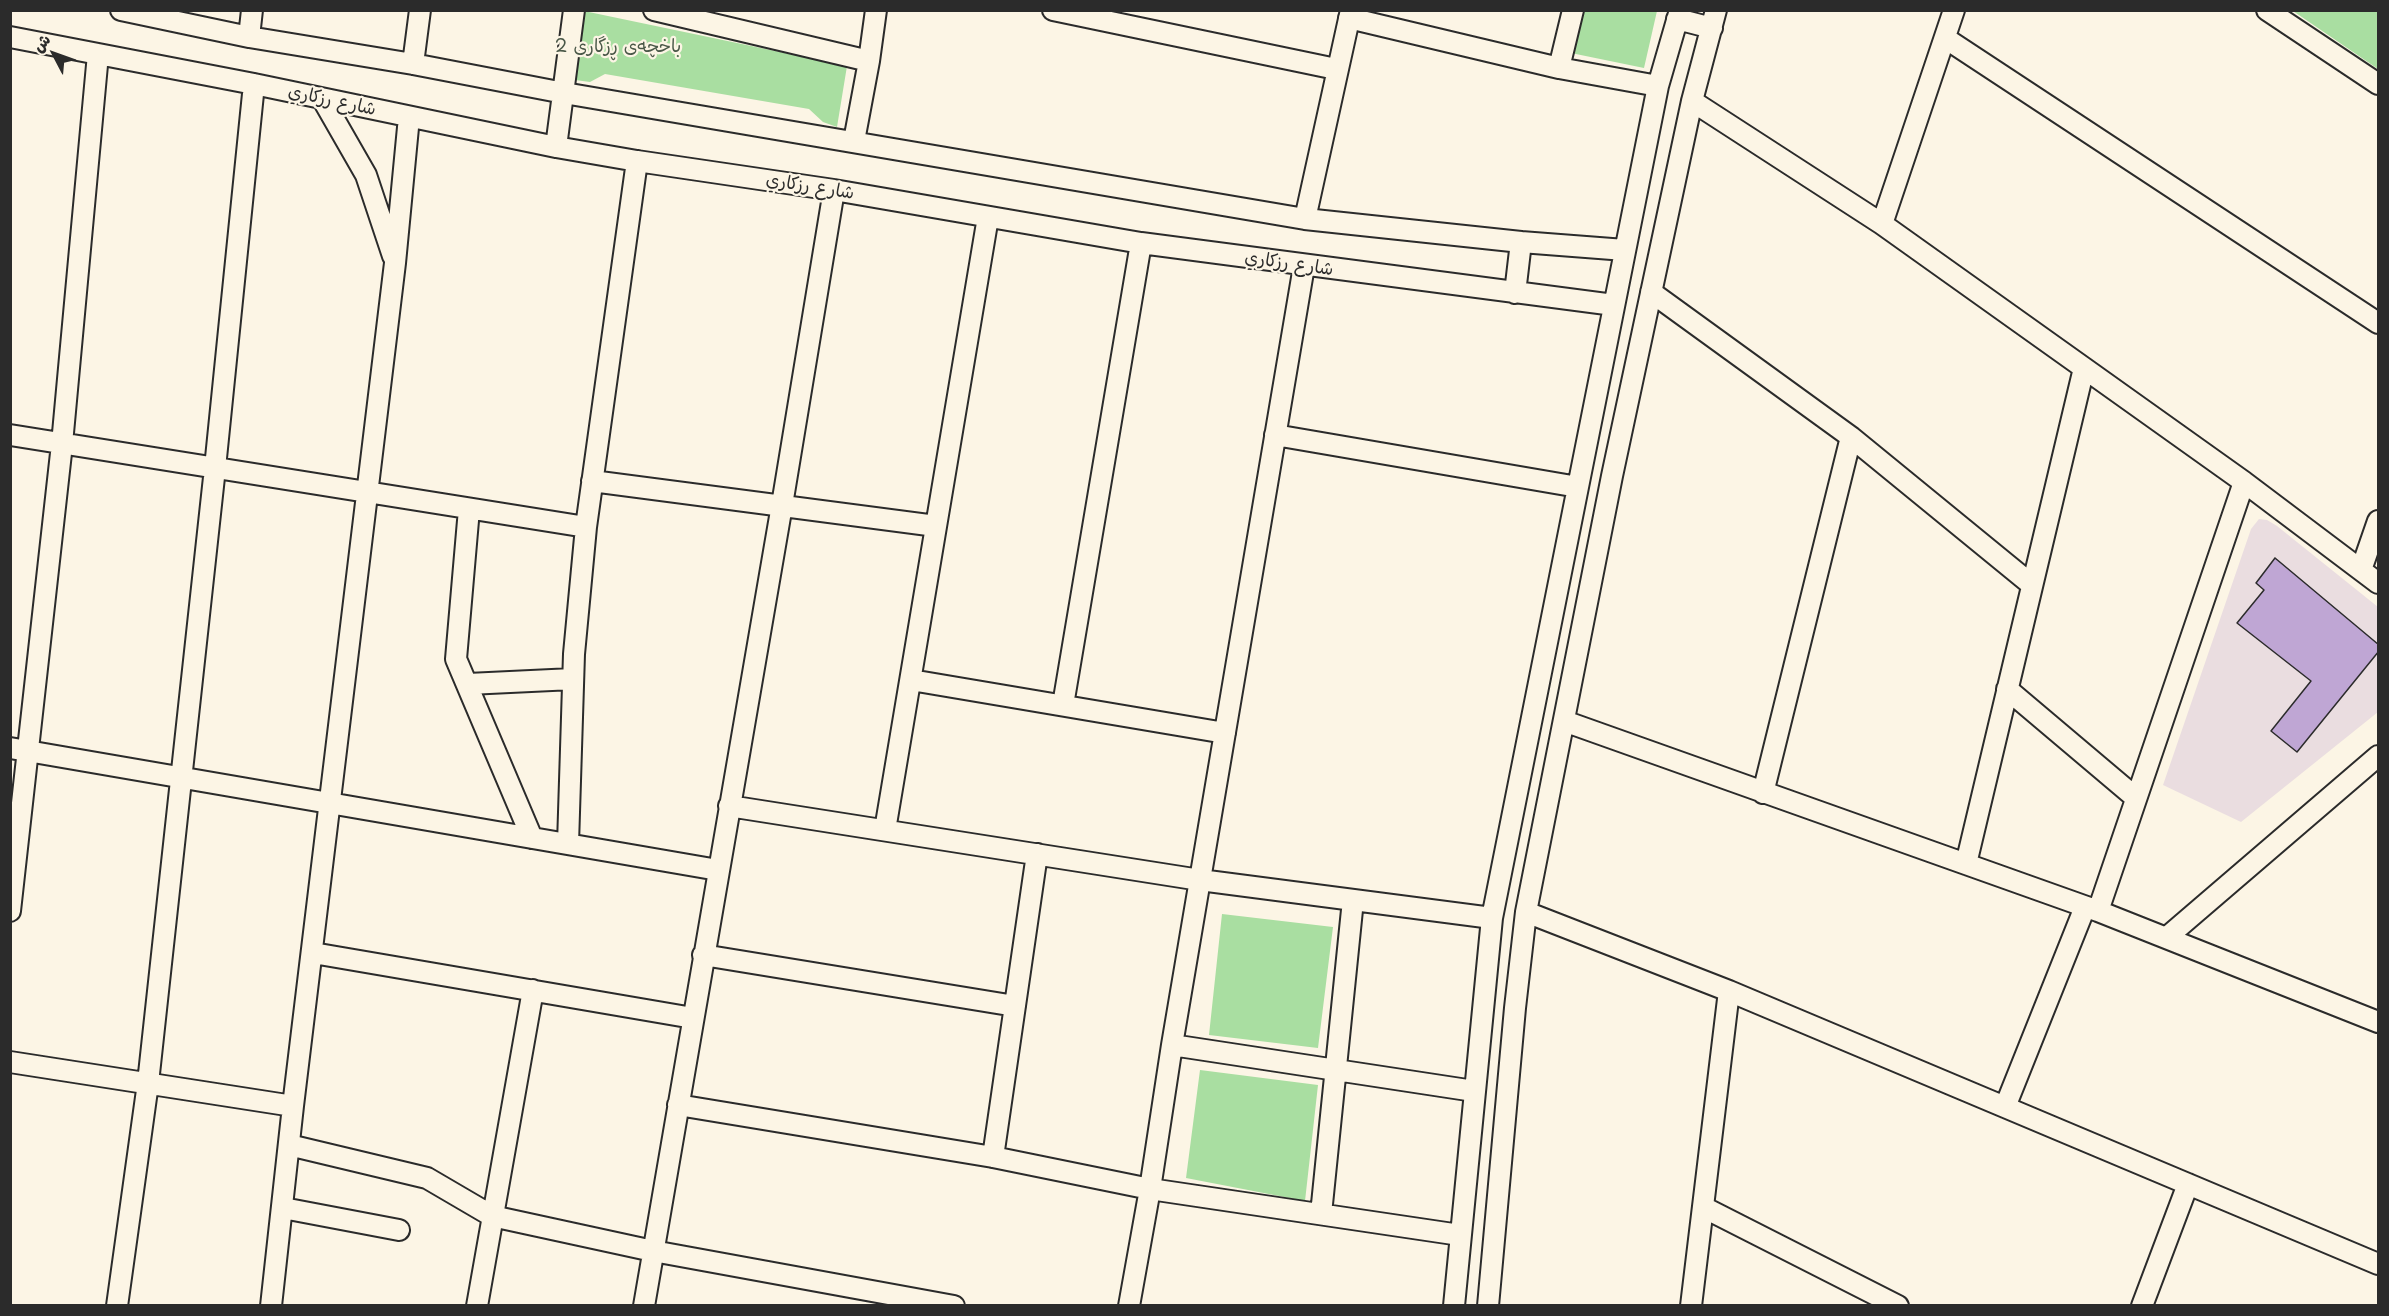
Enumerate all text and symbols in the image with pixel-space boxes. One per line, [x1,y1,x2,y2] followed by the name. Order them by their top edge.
[24,24,84,84] north arrow
[26,28,55,57] text: ش
[555,36,681,58] park label: باخچەی ڕزگاری 2
[286,81,378,121] street label: شارع رزكاري
[764,169,856,205] street label: شارع رزكاري
[1243,247,1335,281] street label: شارع رزكاري

